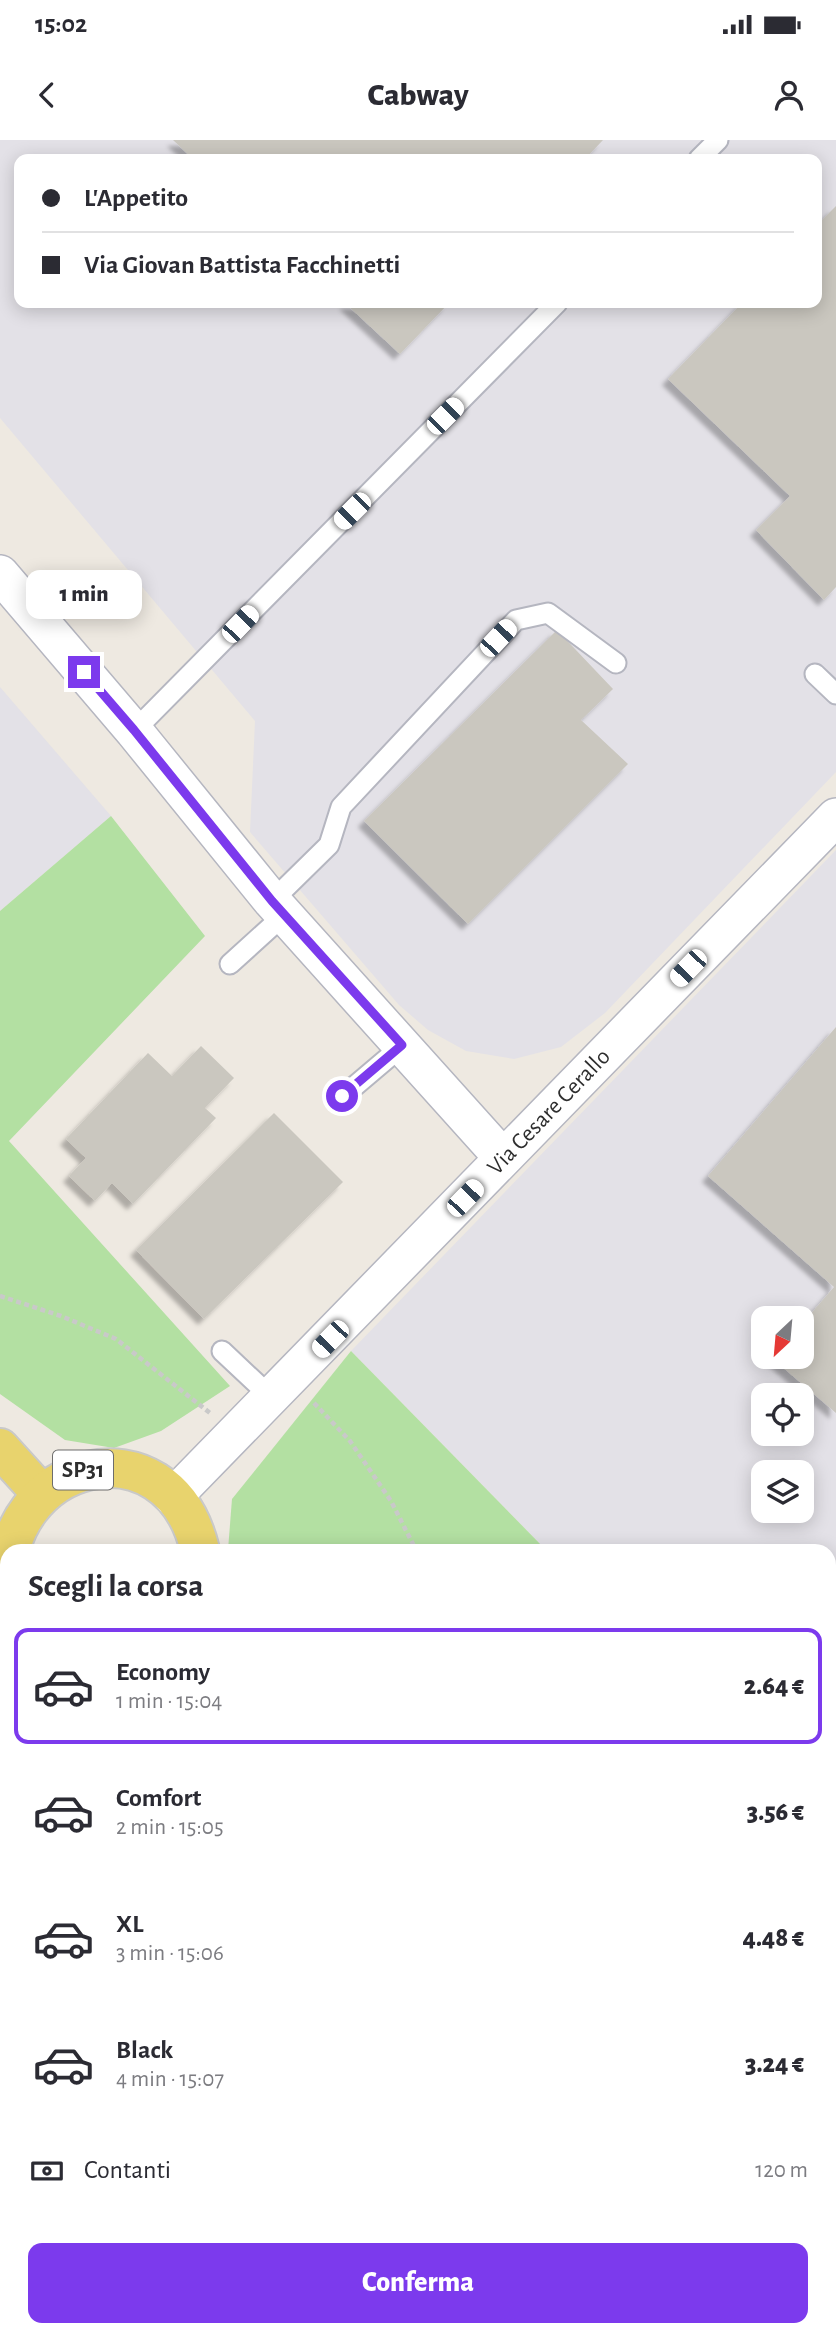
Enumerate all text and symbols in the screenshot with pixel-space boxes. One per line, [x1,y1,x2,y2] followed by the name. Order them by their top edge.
[35,11,87,37] text: 15:02
[28,76,66,114] icon: back
[770,76,808,114] icon: person
[367,79,469,111] text: Cabway
[84,185,188,211] text: L'Appetito
[84,252,400,278] text: Via Giovan Battista Facchinetti
[423,394,468,438] car
[330,489,375,533] car
[26,570,142,620] callout: 1 min
[60,583,108,606] text: 1 min
[218,602,263,646] car
[476,615,521,661] car
[68,656,100,688] route end
[666,946,711,990] car
[483,1044,615,1180] street label: Via Cesare Cerallo
[326,1080,358,1112] route start
[443,1176,488,1220] car
[751,1306,814,1368] north arrow
[751,1306,814,1523] map controls
[308,1317,353,1361] car
[751,1383,814,1446] button: locate
[53,1450,113,1490] road number: SP31
[751,1460,814,1523] button: layers
[28,1570,204,1602] text: Scegli la corsa
[32,1655,95,1718] icon: car
[116,1659,210,1685] text: Economy
[744,1673,804,1699] text: 2.64 €
[116,1690,222,1713] text: 1 min · 15:04
[32,1781,95,1844] icon: car
[116,1785,201,1811] text: Comfort
[747,1799,804,1825] text: 3.56 €
[116,1816,224,1839] text: 2 min · 15:05
[32,1907,95,1970] icon: car
[116,1911,143,1937] text: XL
[743,1925,804,1951] text: 4.48 €
[116,1942,224,1965] text: 3 min · 15:06
[32,2033,95,2096] icon: car
[116,2037,173,2063] text: Black
[745,2051,804,2077] text: 3.24 €
[116,2068,224,2091] text: 4 min · 15:07
[28,2152,66,2190] icon: cash
[84,2157,171,2183] text: Contanti
[755,2159,808,2182] text: 120 m
[28,2243,808,2323] button: Conferma

